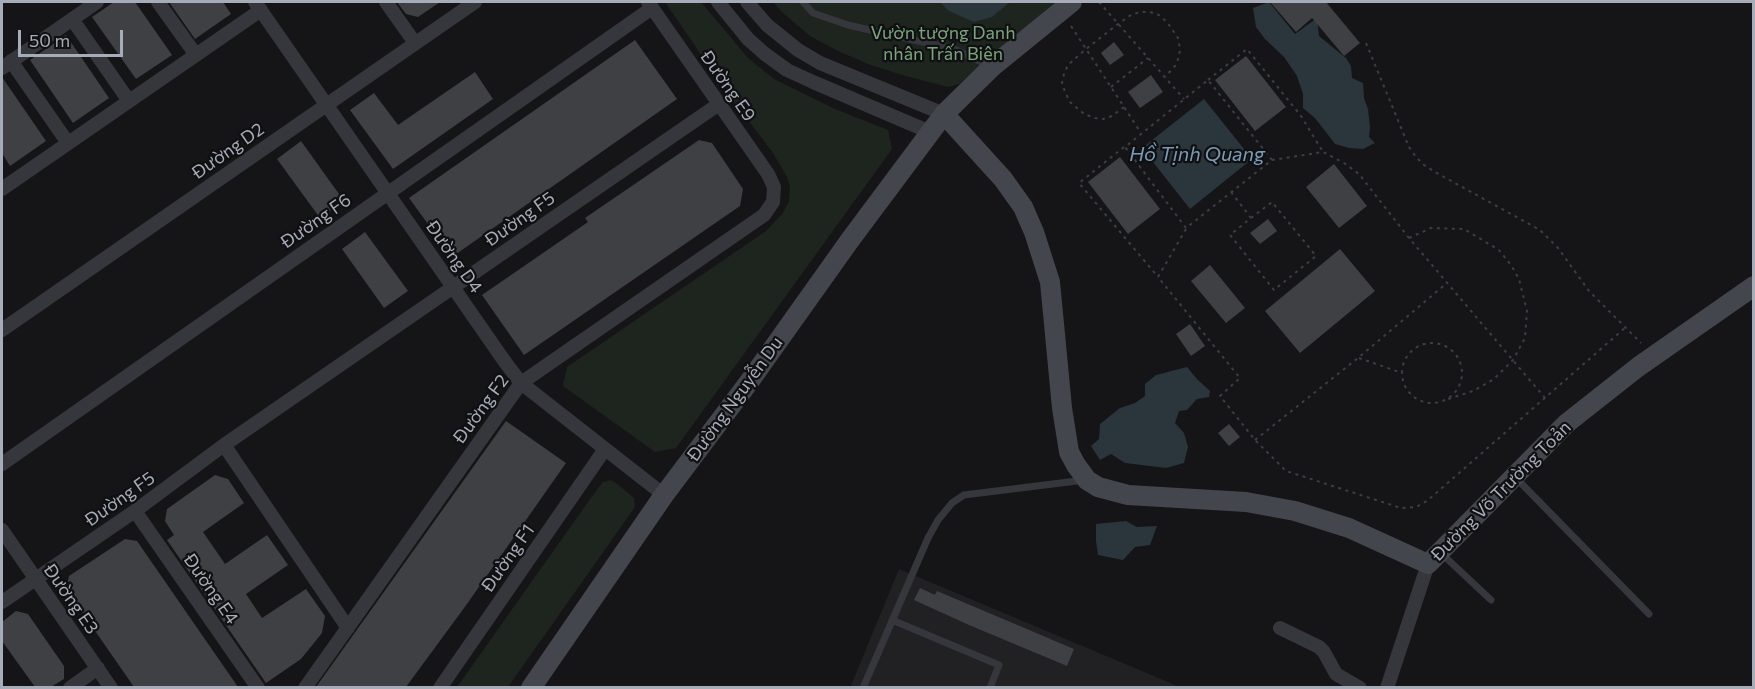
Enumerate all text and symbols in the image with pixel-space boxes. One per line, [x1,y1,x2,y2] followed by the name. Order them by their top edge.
[21,18,126,56] scale bar
[871,22,1015,64] park label: Vườn tượng Danh nhân Trấn Biên
[29,29,70,51] text: 50 m
[696,47,760,125] street label: Đường E9
[188,118,268,184] street label: Đường D2
[1129,142,1265,166] water label: Hồ Tịnh Quang
[481,187,559,251] street label: Đường F5
[277,189,355,253] street label: Đường F6
[421,217,487,297] street label: Đường D4
[683,333,787,465] street label: Đường Nguyễn Du
[449,370,513,448] street label: Đường F2
[1427,417,1575,565] street label: Đường Võ Trường Toản
[81,467,159,531] street label: Đường F5
[477,520,539,596] street label: Đường F1
[179,550,243,628] street label: Đường E4
[39,560,103,638] street label: Đường E3

